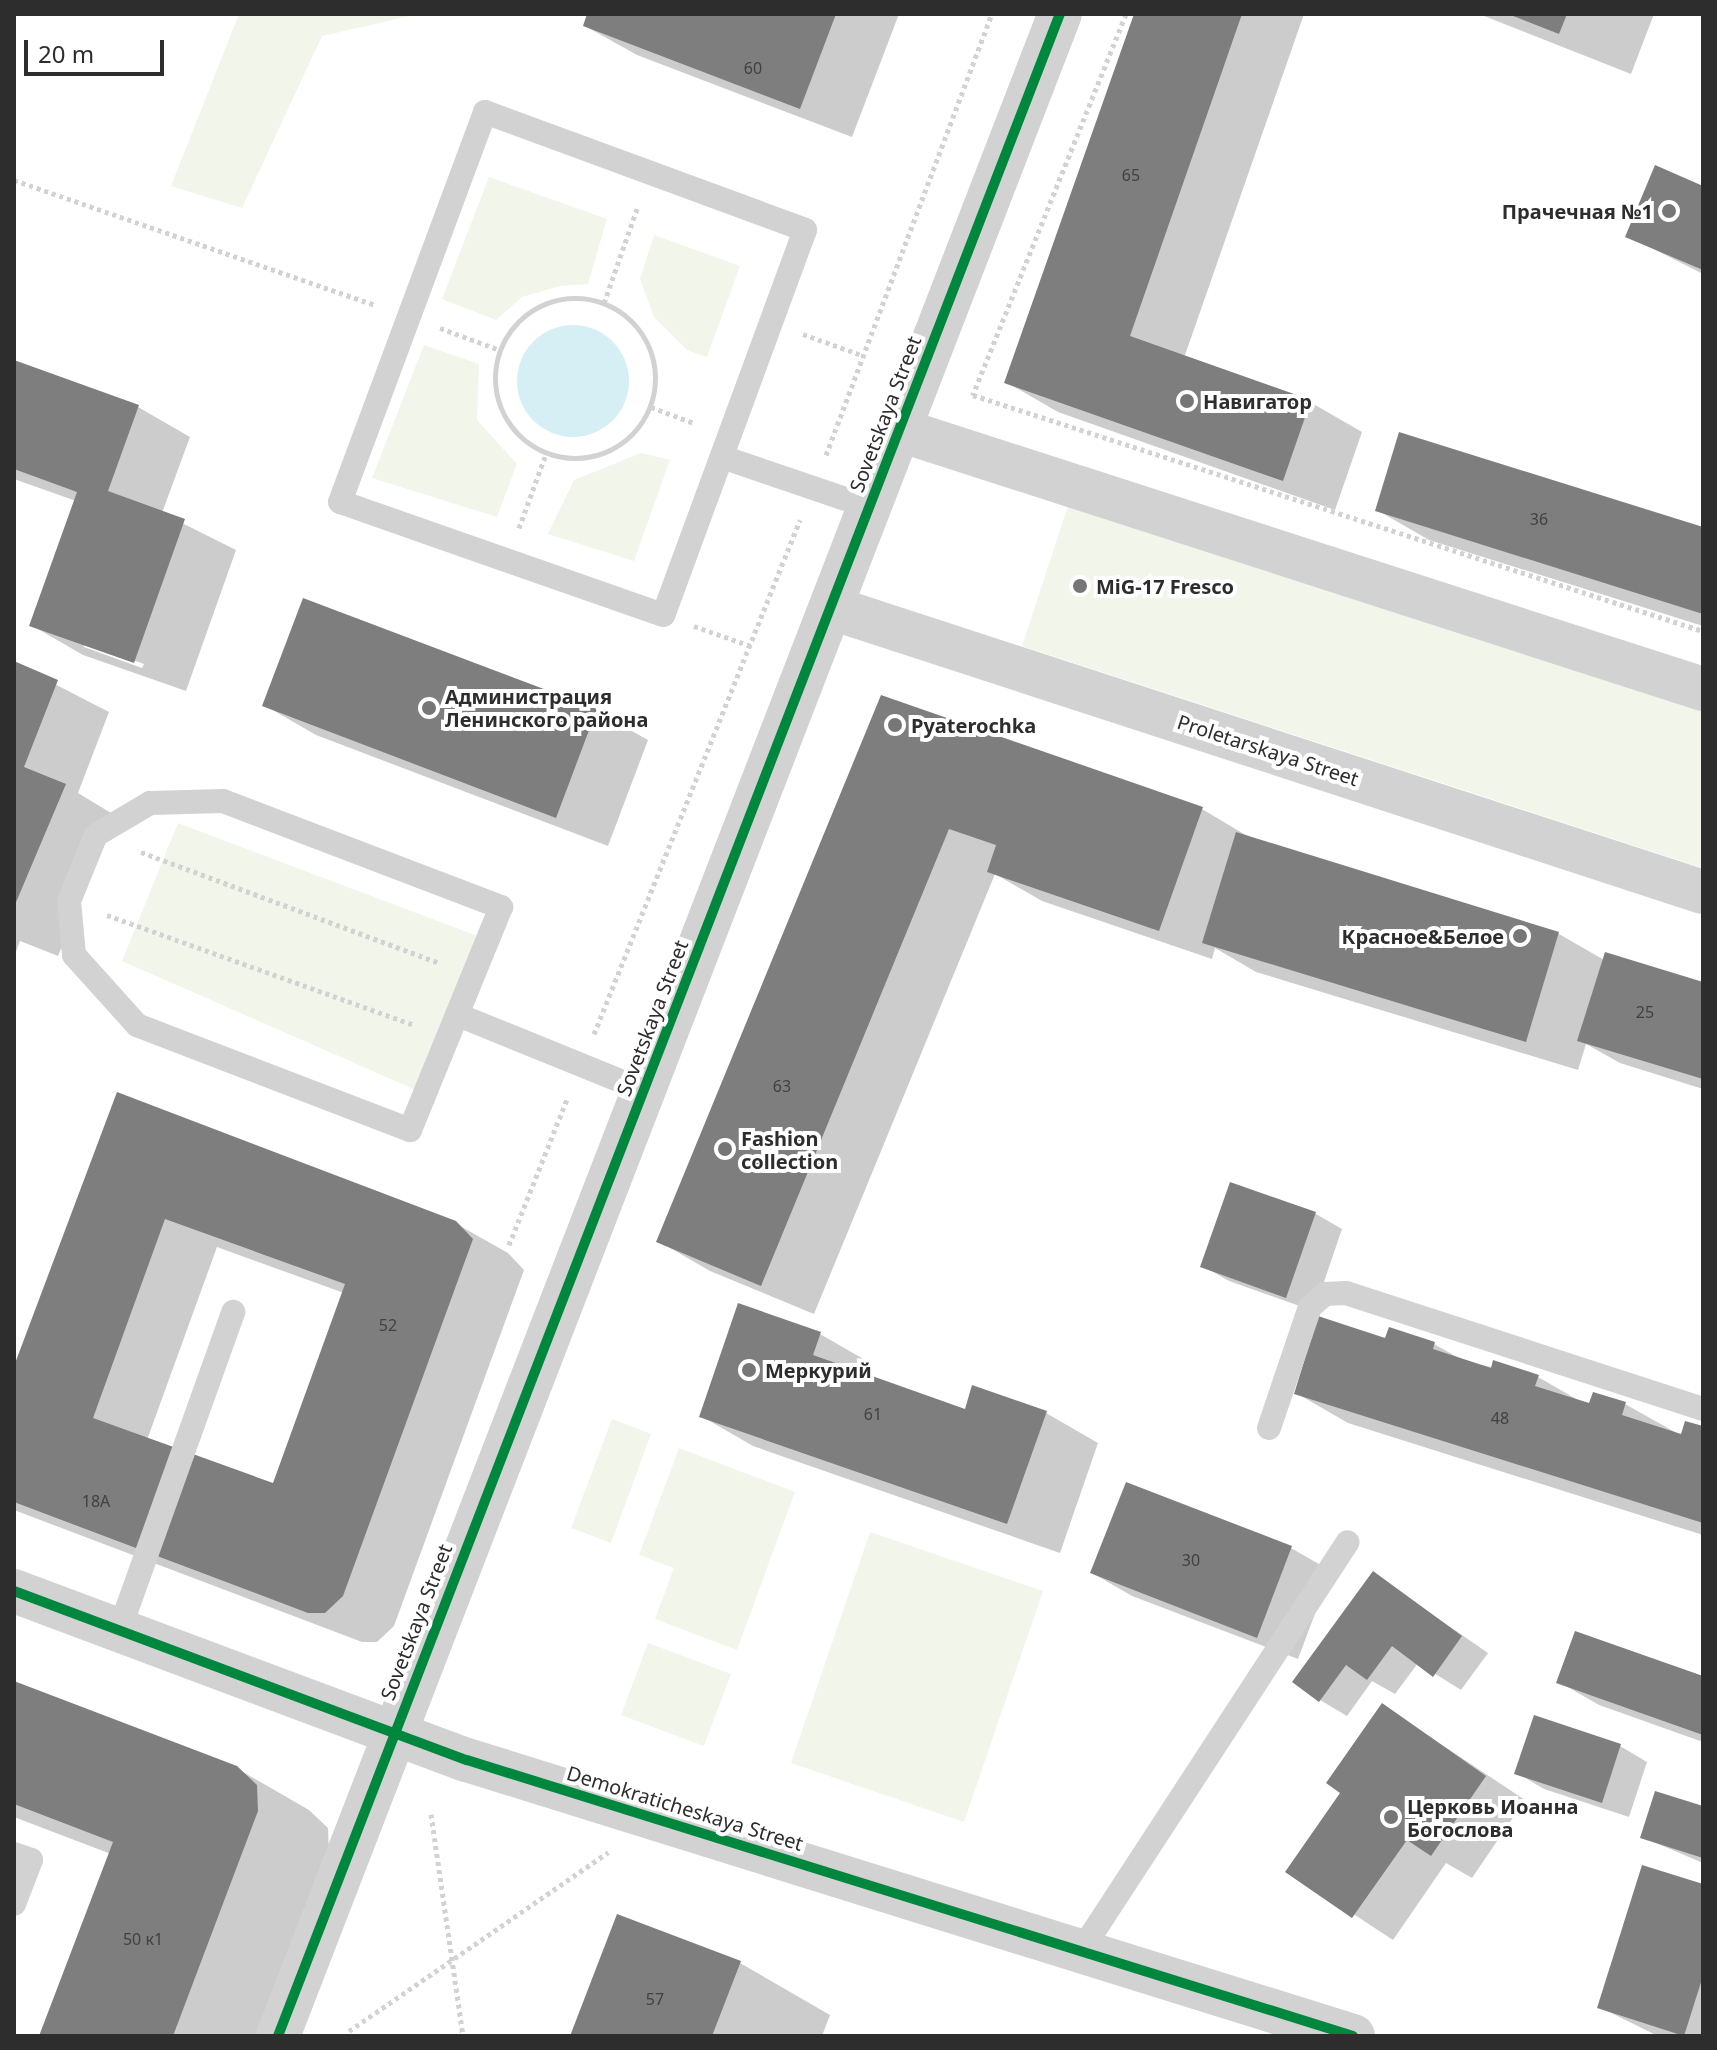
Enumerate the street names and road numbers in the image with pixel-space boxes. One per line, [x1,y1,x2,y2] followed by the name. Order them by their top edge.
[844,333,926,495] street label: Sovetskaya Street
[1174,709,1362,791] street label: Proletarskaya Street
[611,937,693,1099] street label: Sovetskaya Street
[375,1541,457,1703] street label: Sovetskaya Street
[564,1761,806,1855] street label: Demokraticheskaya Street

